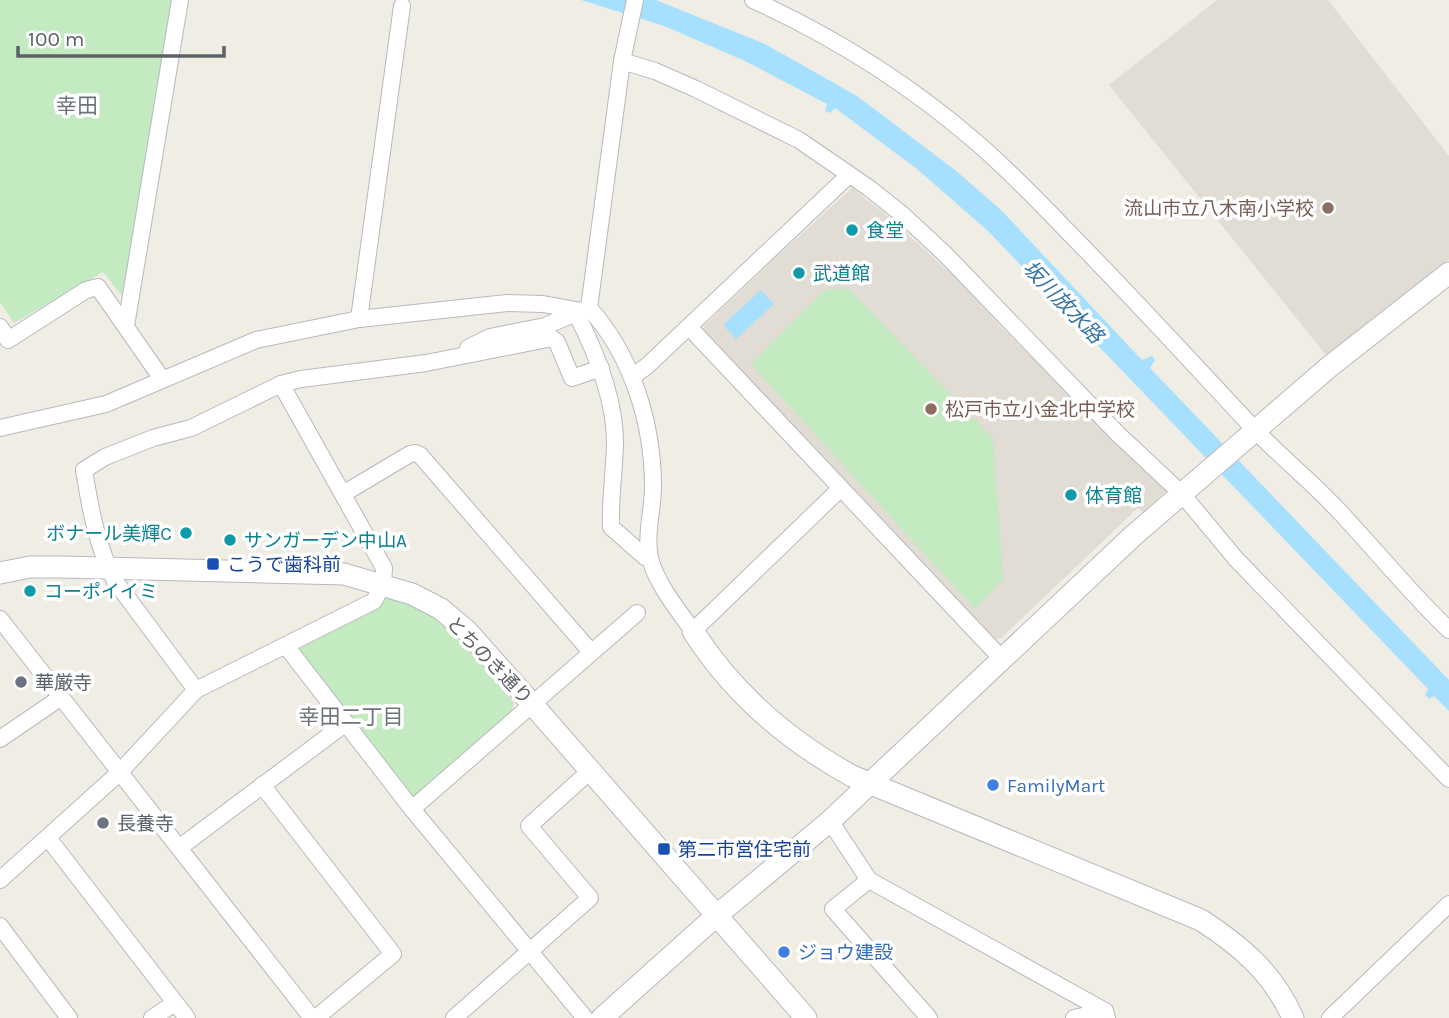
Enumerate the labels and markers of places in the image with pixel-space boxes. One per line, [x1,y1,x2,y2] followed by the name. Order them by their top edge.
[1124,198,1314,220] place label: 流山市立八木南小学校
[1320,200,1336,216] marker: 流山市立八木南小学校
[866,220,904,242] place label: 食堂
[844,222,860,238] marker: 食堂
[813,263,870,285] place label: 武道館
[791,265,807,281] marker: 武道館
[945,399,1135,421] place label: 松戸市立小金北中学校
[923,401,939,417] marker: 松戸市立小金北中学校
[1085,485,1142,507] place label: 体育館
[1063,487,1079,503] marker: 体育館
[46,523,172,545] place label: ボナール美輝C
[178,525,194,541] marker: ボナール美輝C
[244,530,407,552] place label: サンガーデン中山A
[222,532,238,548] marker: サンガーデン中山A
[227,554,341,576] place label: こうで歯科前
[205,556,221,572] marker: こうで歯科前
[44,581,158,603] place label: コーポイイミ
[22,583,38,599] marker: コーポイイミ
[35,672,92,694] place label: 華厳寺
[13,674,29,690] marker: 華厳寺
[1007,775,1105,797] place label: FamilyMart
[985,777,1001,793] marker: FamilyMart
[117,813,174,835] place label: 長養寺
[95,815,111,831] marker: 長養寺
[678,839,811,861] place label: 第二市営住宅前
[656,841,672,857] marker: 第二市営住宅前
[798,942,893,964] place label: ジョウ建設
[776,944,792,960] marker: ジョウ建設

